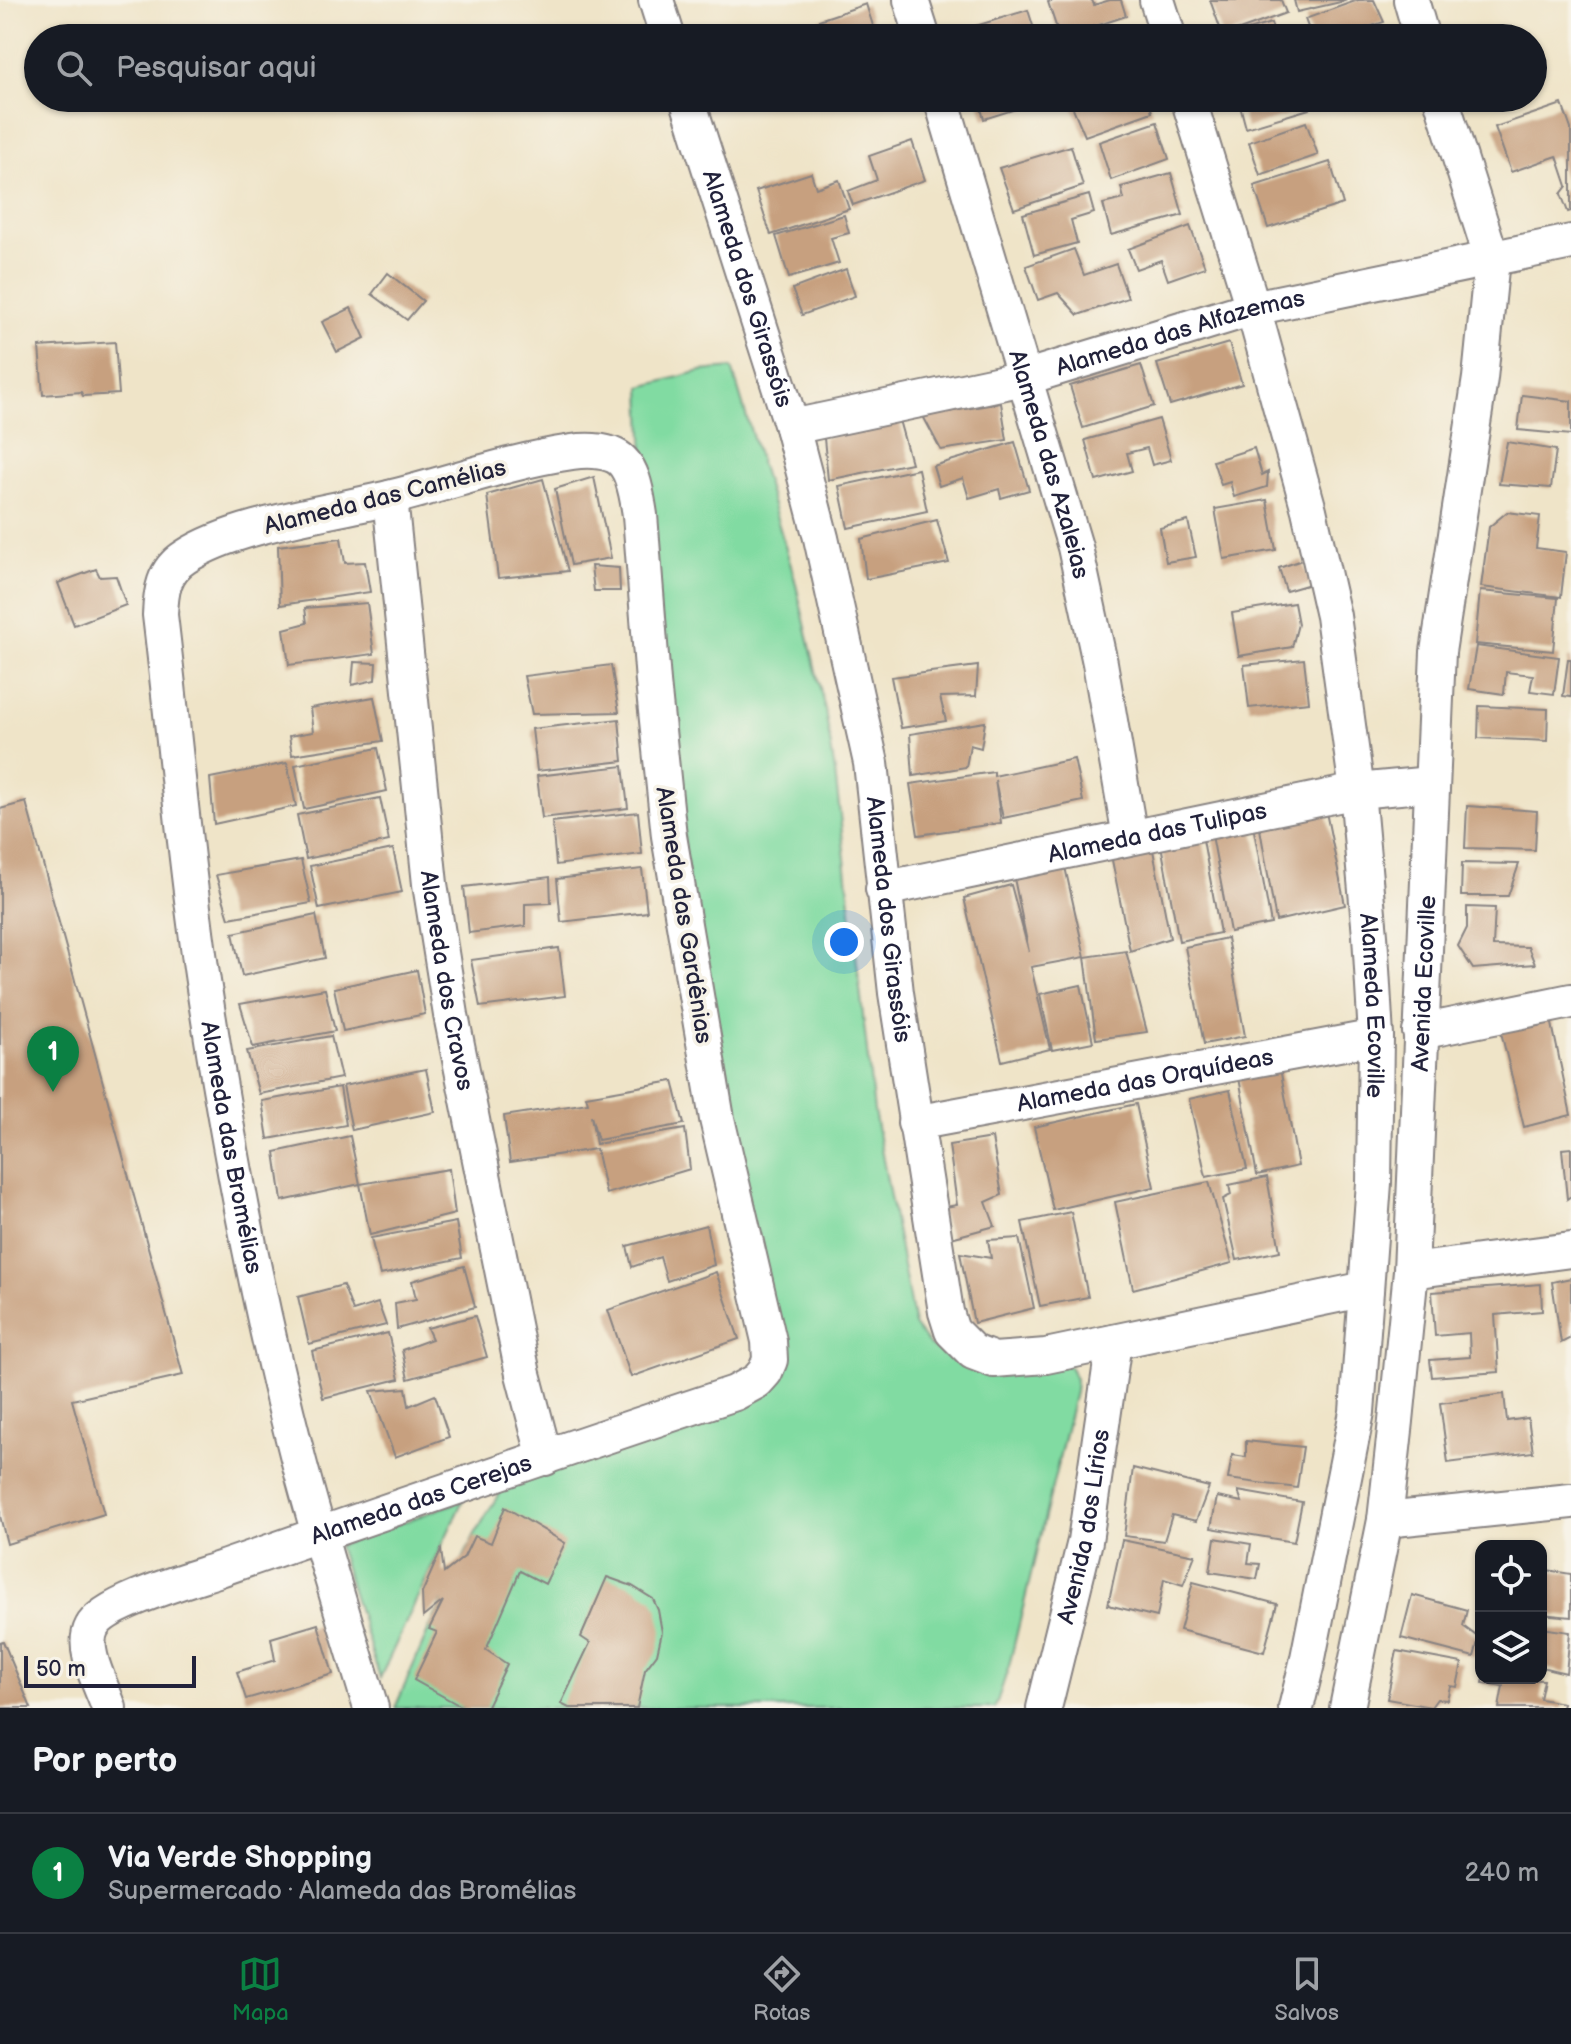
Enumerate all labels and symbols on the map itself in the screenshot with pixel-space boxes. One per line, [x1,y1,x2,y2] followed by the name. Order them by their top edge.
[696,166,799,411] street label: Alameda dos Girassóis
[1052,283,1307,382] street label: Alameda das Alfazemas
[1002,346,1096,581] street label: Alameda das Azaleias
[261,453,509,541] street label: Alameda das Camélias
[649,785,719,1046] street label: Alameda das Gardênias
[860,795,918,1045] street label: Alameda dos Girassóis
[1045,796,1269,869] street label: Alameda das Tulipas
[414,869,480,1093] street label: Alameda dos Cravos
[1405,895,1442,1072] street label: Avenida Ecoville
[1354,912,1391,1098] street label: Alameda Ecoville
[824,922,864,962] your location
[195,1019,269,1276] street label: Alameda das Bromélias
[27,1026,79,1092] pin: 1
[1014,1042,1276,1118] street label: Alameda das Orquídeas
[1051,1427,1116,1627] street label: Avenida dos Lírios
[307,1448,535,1551] street label: Alameda das Cerejas
[24,1652,196,1688] scale bar

